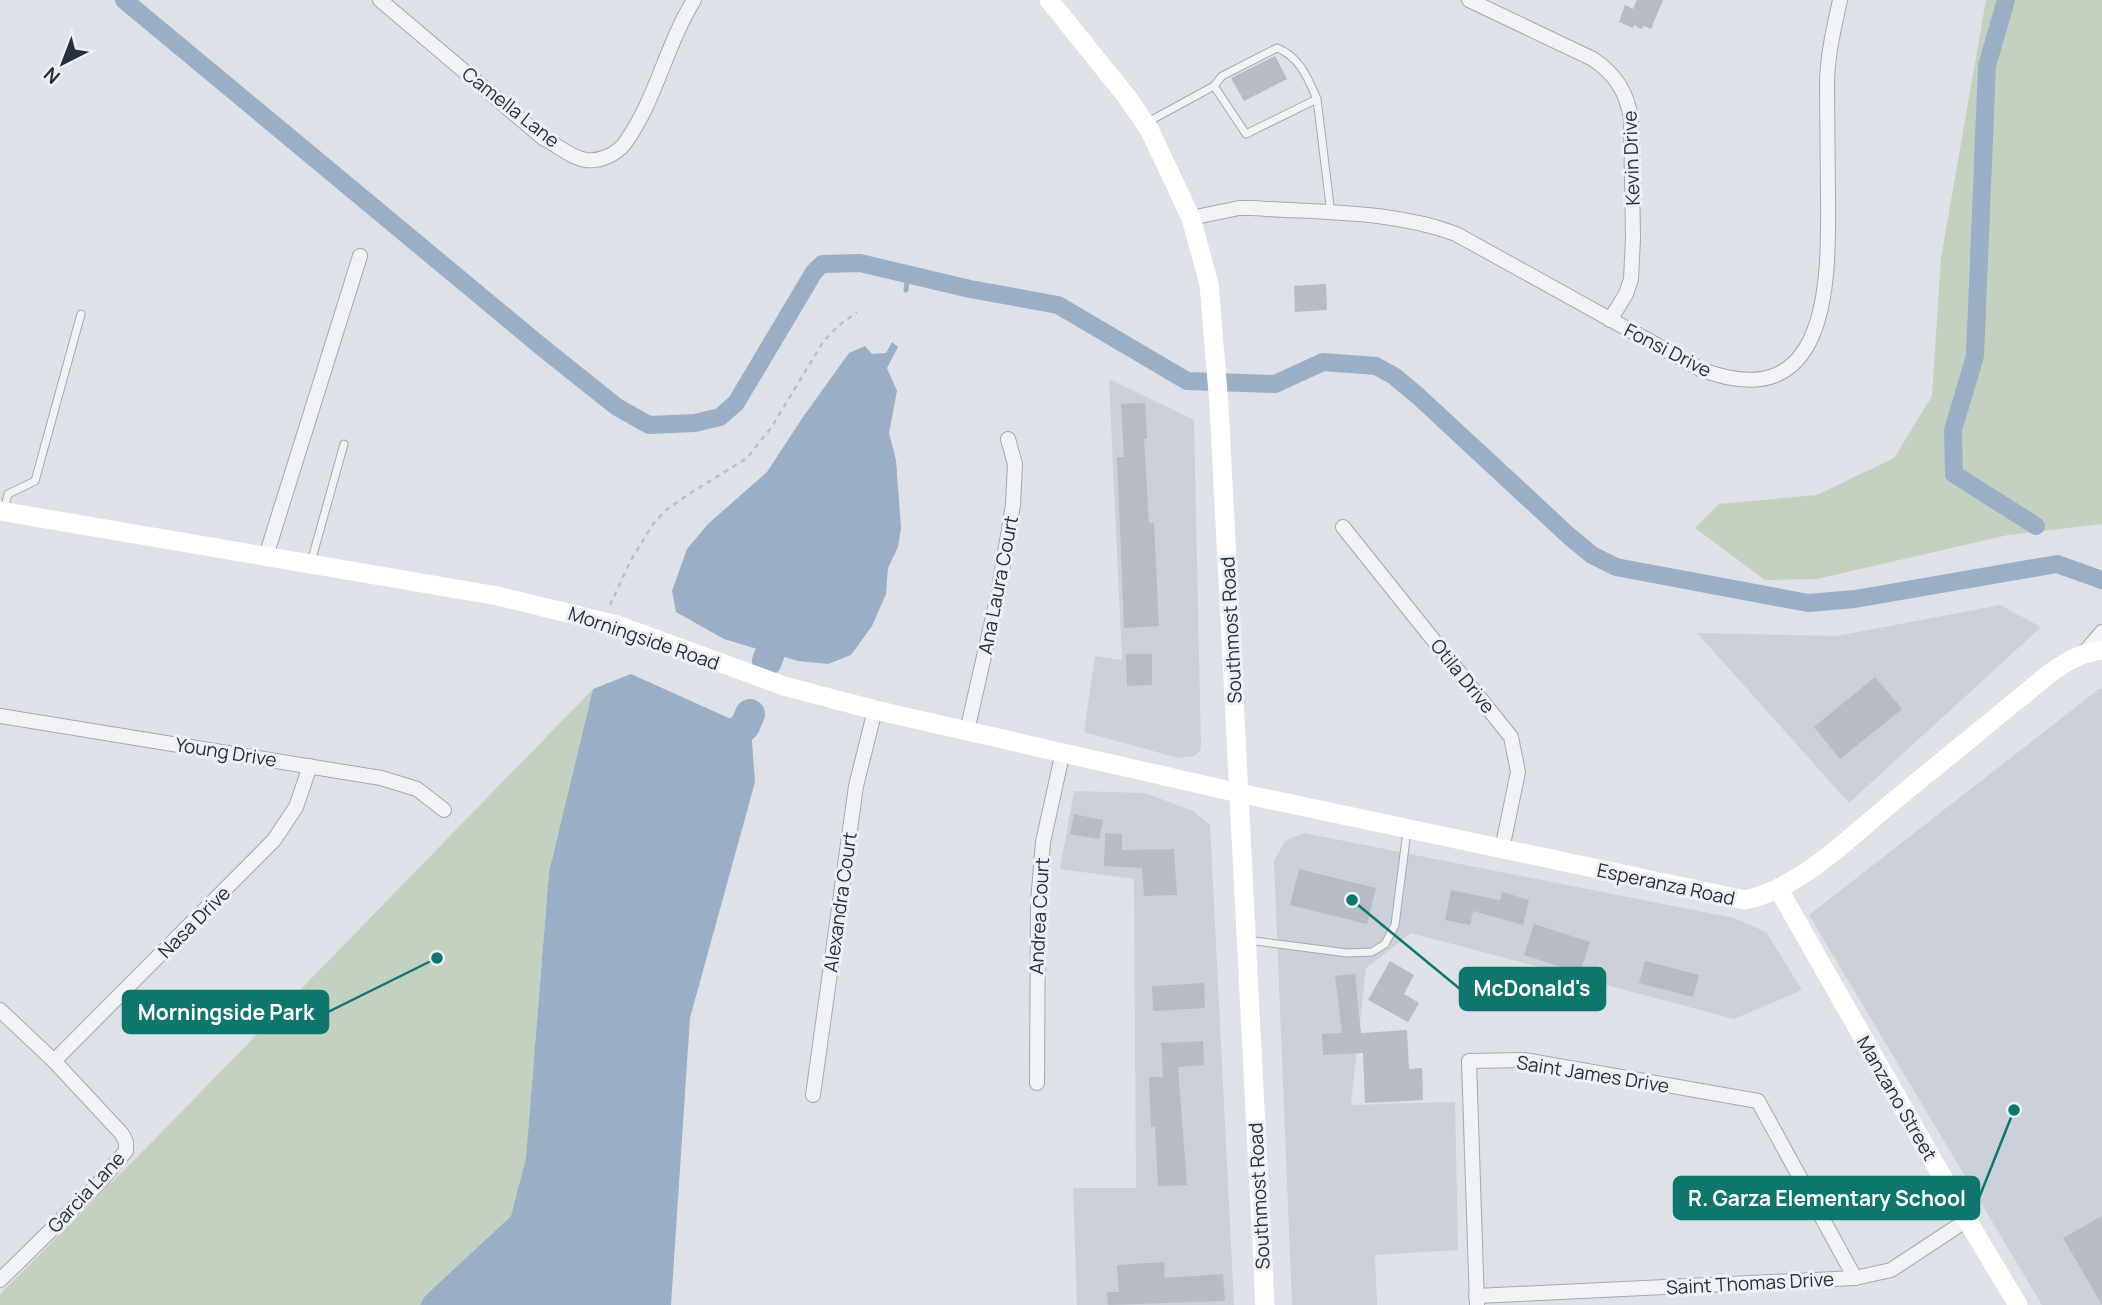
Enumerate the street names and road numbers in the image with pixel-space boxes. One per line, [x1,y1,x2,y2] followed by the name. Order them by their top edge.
[457,61,565,153] street label: Camella Lane
[1616,110,1646,206] street label: Kevin Drive
[1620,317,1716,383] street label: Fonsi Drive
[972,513,1024,657] street label: Ana Laura Court
[1214,556,1248,704] street label: Southmost Road
[565,600,723,676] street label: Morningside Road
[1425,633,1501,719] street label: Otila Drive
[173,731,279,773] street label: Young Drive
[817,830,863,974] street label: Alexandra Court
[1023,857,1055,975] street label: Andrea Court
[1595,857,1737,911] street label: Esperanza Road
[152,880,236,964] street label: Nasa Drive
[1851,1031,1943,1165] street label: Manzano Street
[1515,1049,1671,1099] street label: Saint James Drive
[1242,1122,1276,1270] street label: Southmost Road
[42,1146,130,1238] street label: Garcia Lane
[1665,1266,1835,1300] street label: Saint Thomas Drive

